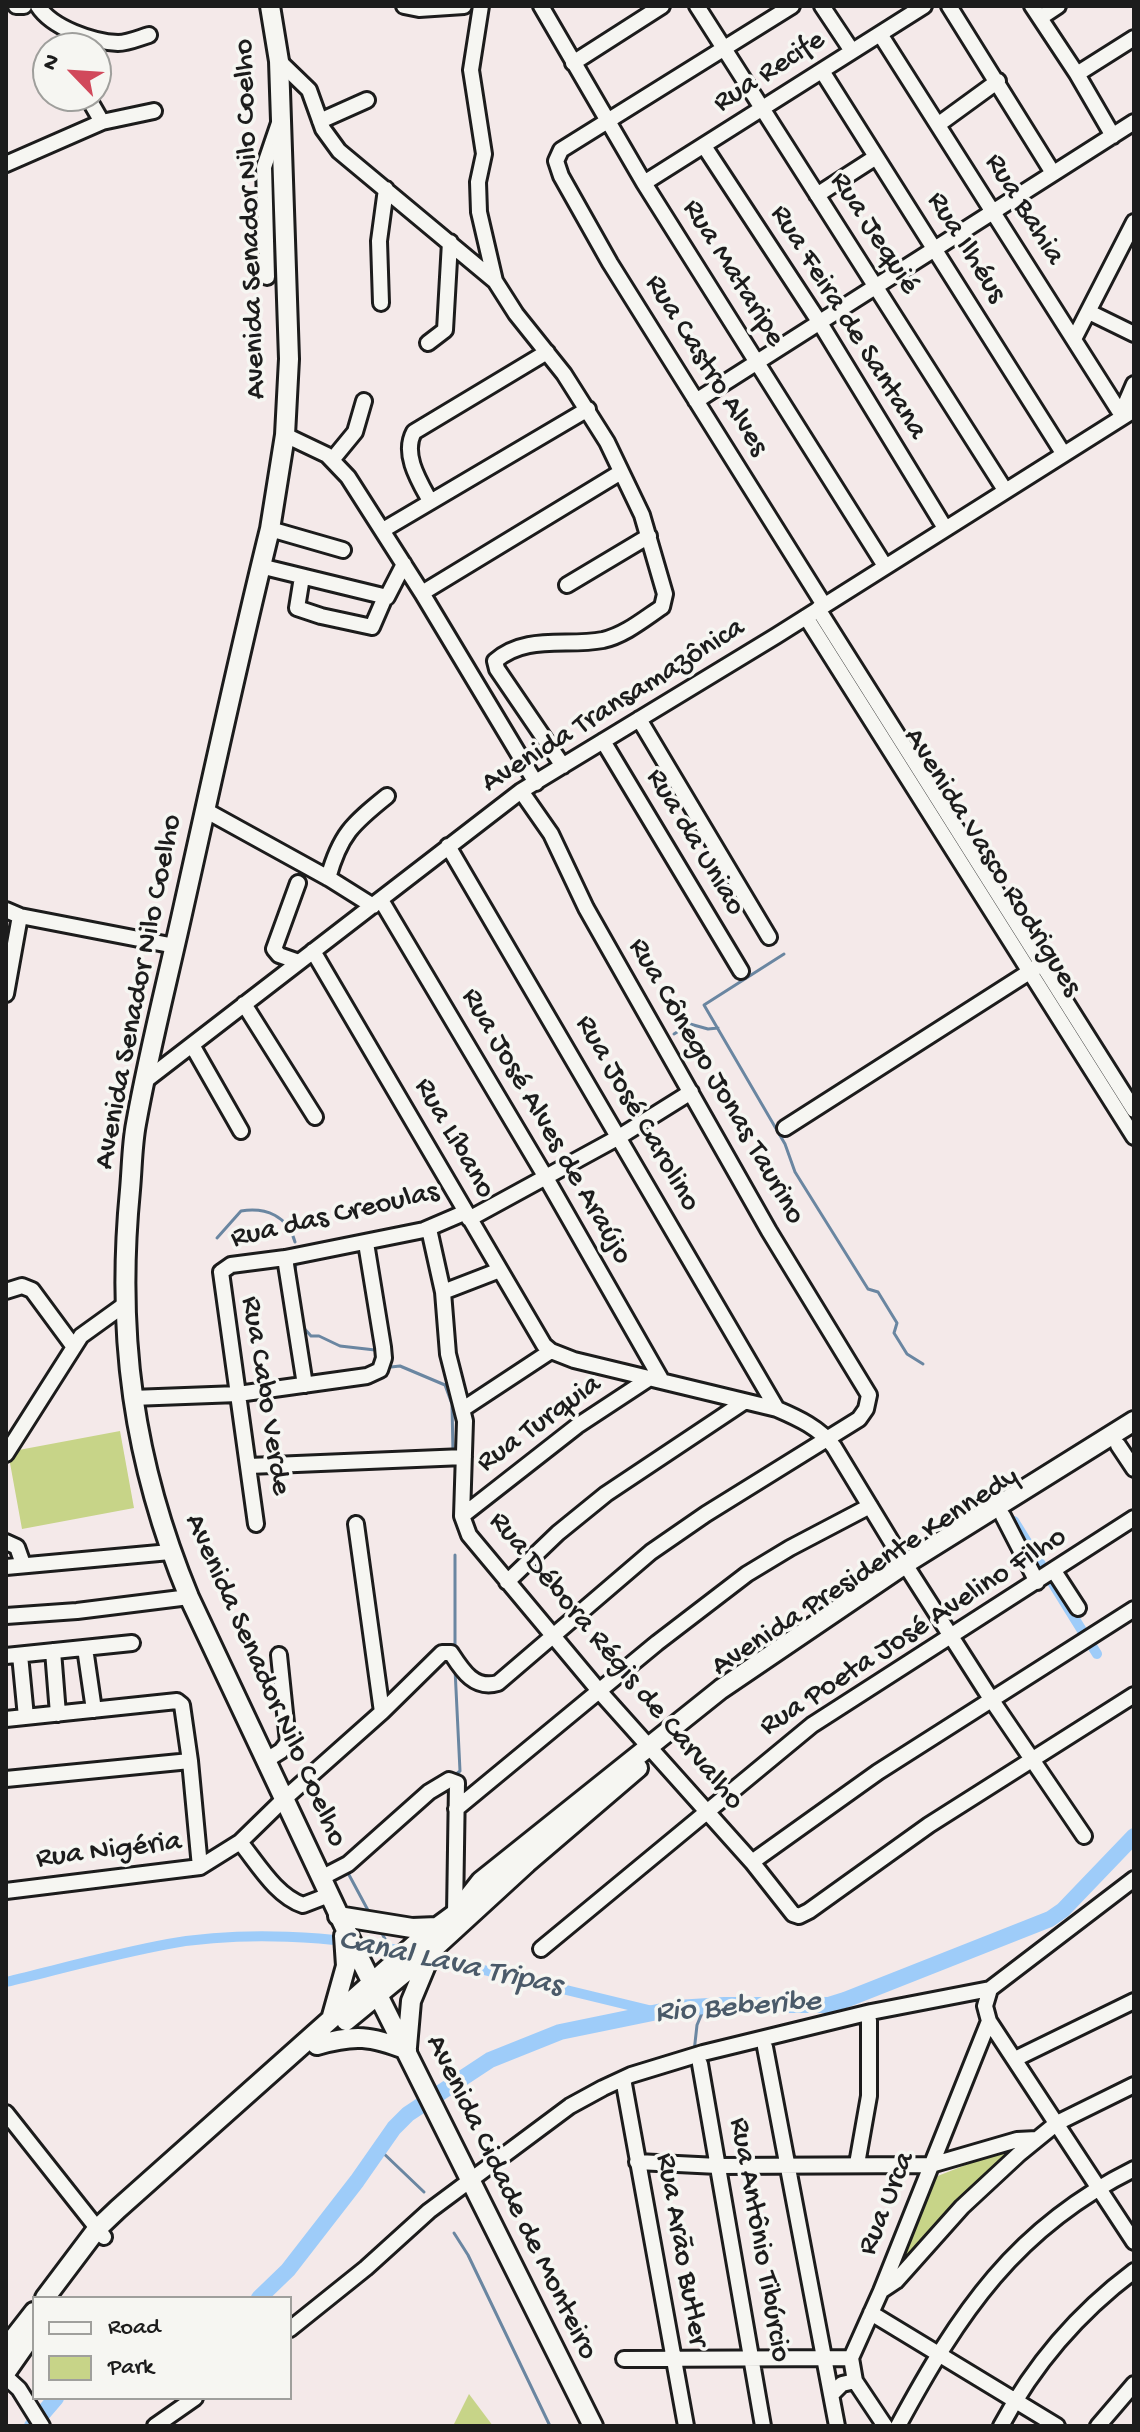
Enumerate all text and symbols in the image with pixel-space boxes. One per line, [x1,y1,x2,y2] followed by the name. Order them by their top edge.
[707,24,833,122] street label: Rua Recife
[32,32,112,112] north arrow
[228,38,276,400] street label: Avenida Senador Nilo Coelho
[37,51,67,75] text: N
[975,148,1071,272] street label: Rua Bahia
[820,166,926,302] street label: Rua Jequié
[917,186,1013,310] street label: Rua Ilhéus
[672,194,792,354] street label: Rua Mataripe
[760,199,934,447] street label: Rua Feira de Santana
[635,269,775,463] street label: Rua Castro Alves
[476,611,752,803] street label: Avenida Transamazônica
[894,722,1088,1004] street label: Avenida Vasco Rodrigues
[636,763,752,923] street label: Rua da Uniao
[88,812,192,1172] street label: Avenida Senador Nilo Coelho
[618,932,812,1232] street label: Rua Cônego Jonas Taurino
[451,982,639,1272] street label: Rua José Alves de Araújo
[565,1009,707,1219] street label: Rua José Carolino
[404,1072,502,1206] street label: Rua Líbano
[228,1176,442,1258] street label: Rua das Creoulas
[231,1294,297,1498] street label: Rua Cabo Verde
[471,1368,609,1482] street label: Rua Turquia
[706,1460,1026,1686] street label: Avenida Presidente Kennedy
[479,1505,751,1819] street label: Rua Débora Régis de Carvalho
[174,1509,354,1853] street label: Avenida Senador Nilo Coelho
[754,1520,1074,1746] street label: Rua Poeta José Avelino Filho
[34,1825,184,1879] street label: Rua Nigéria
[335,1923,565,2007] water label: Canal Lava Tripas
[654,1984,822,2034] water label: Rio Beberibe
[416,2030,604,2366] street label: Avenida Cidade de Monteiro
[719,2115,797,2365] street label: Rua Antônio Tibúrcio
[851,2147,925,2261] street label: Rua Urca
[645,2151,715,2349] street label: Rua Arão Butler
[32,2296,292,2400] legend
[108,2314,160,2343] text: Road
[108,2354,154,2383] text: Park

